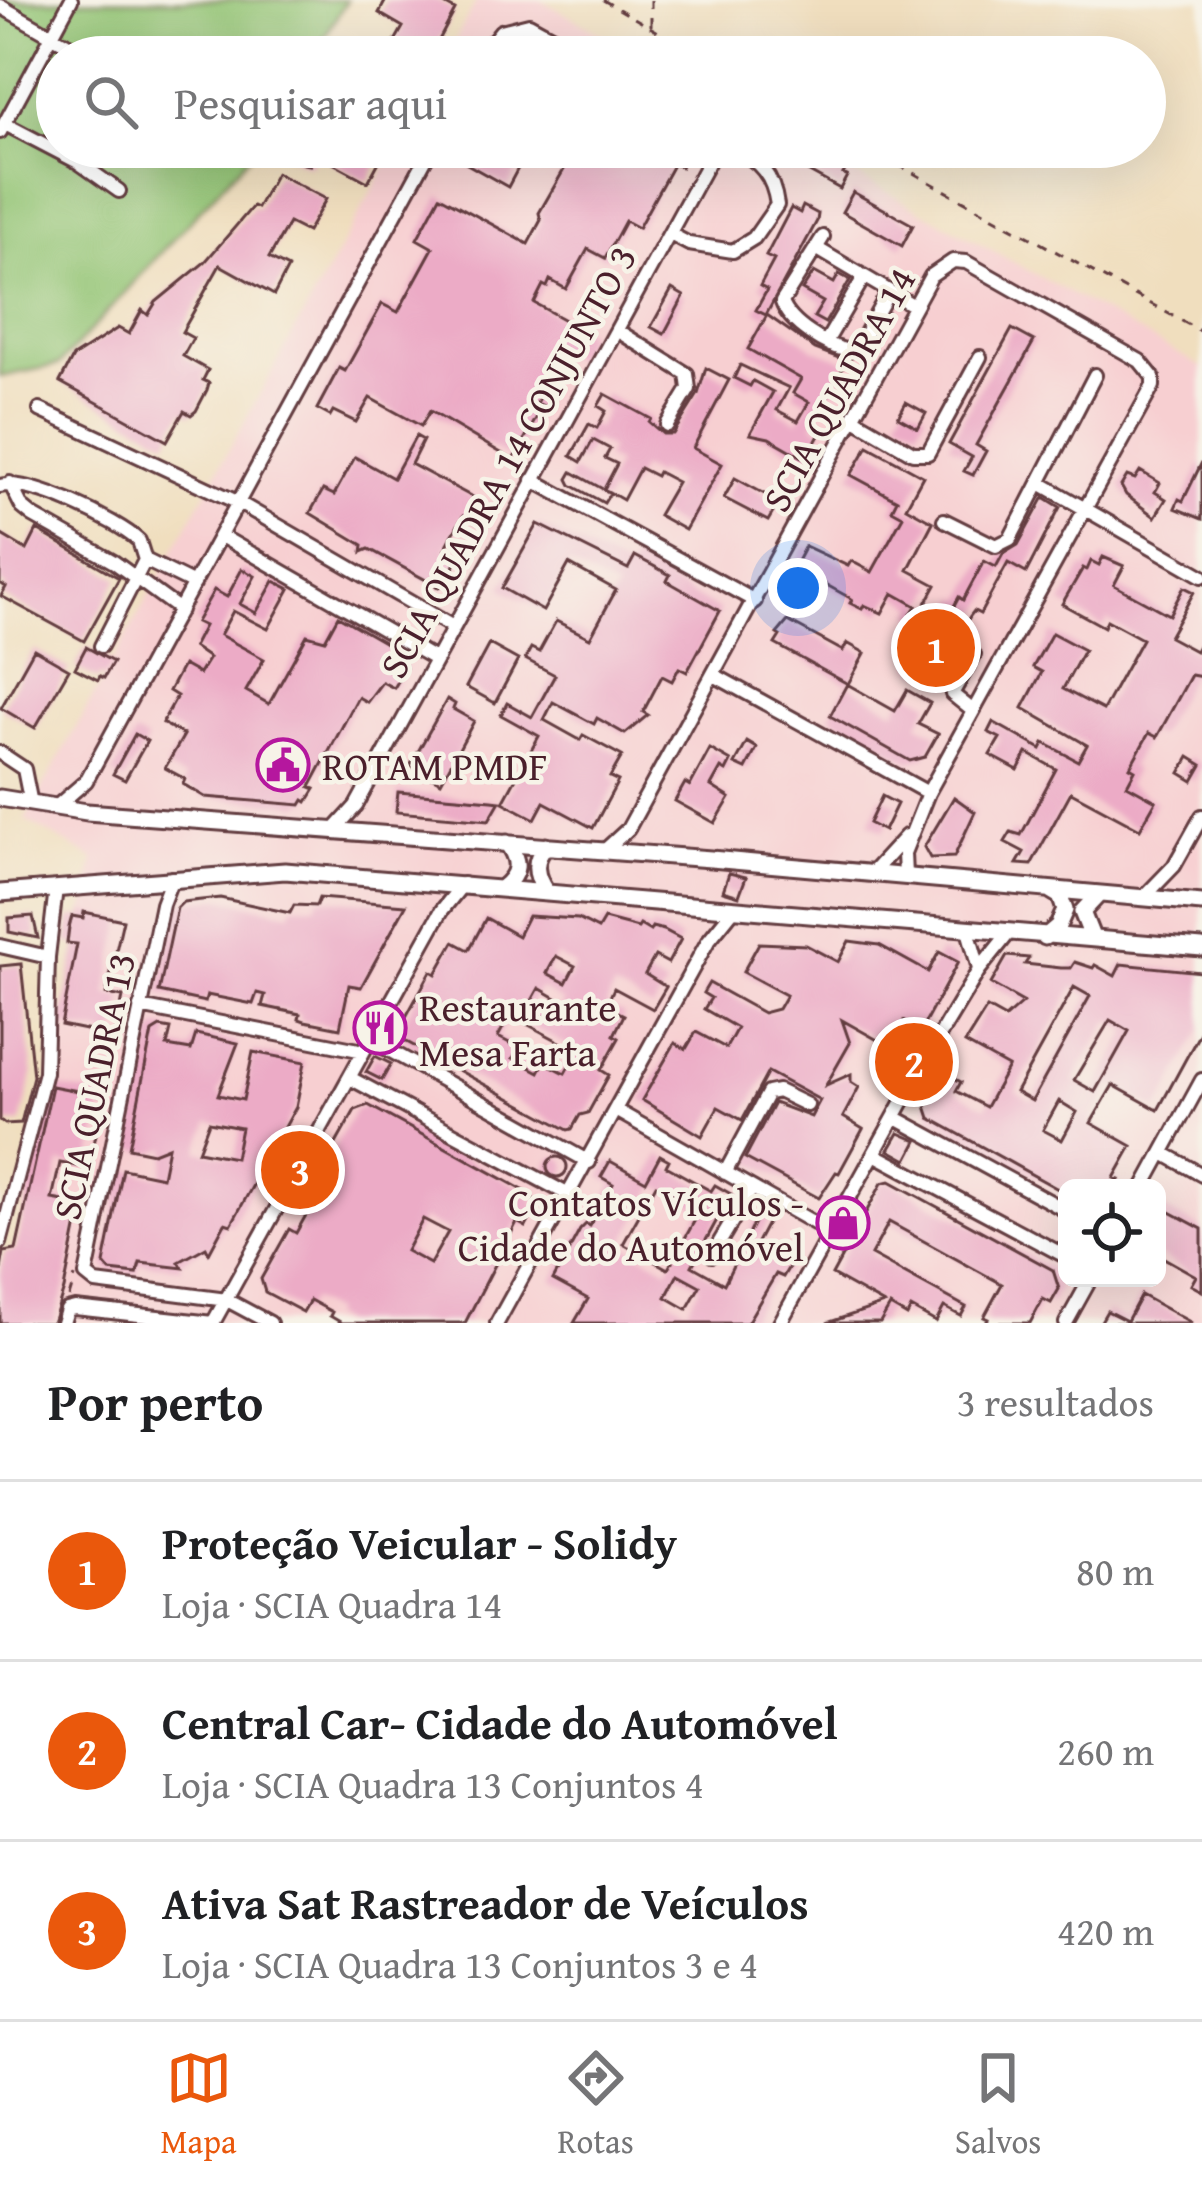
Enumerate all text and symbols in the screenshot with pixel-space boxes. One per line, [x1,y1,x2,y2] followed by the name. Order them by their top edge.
[36,36,1166,168] search box
[78,69,144,135] icon: search
[174,70,447,135] text: Pesquisar aqui
[364,234,650,688] street label: SCIA QUADRA 14 CONJUNTO 3
[747,256,929,522] street label: SCIA QUADRA 14
[768,558,828,618] your location
[897,603,975,693] pin: 1
[255,737,311,793] public building icon: ROTAM PMDF
[322,737,548,794] place label: ROTAM PMDF
[37,947,149,1225] street label: SCIA QUADRA 13
[419,978,617,1080] place label: Restaurante Mesa Farta
[352,1000,408,1056] restaurant icon: Restaurante Mesa Farta
[875,1017,953,1107] pin: 2
[261,1125,339,1215] pin: 3
[458,1173,804,1275] place label: Contatos Vículos - Cidade do Automóvel
[1058,1179,1166,1287] map controls
[1058,1179,1166,1287] button: locate
[815,1195,871,1251] shop icon: Contatos Vículos - Cidade do Automóvel
[48,1364,263,1439] text: Por perto
[957,1373,1154,1430] text: 3 resultados
[162,1510,677,1575] text: Proteção Veicular - Solidy
[77,1542,97,1599] text: 1
[1076,1542,1154,1599] text: 80 m
[162,1575,502,1632] text: Loja · SCIA Quadra 14
[162,1690,838,1755] text: Central Car- Cidade do Automóvel
[77,1722,97,1779] text: 2
[1057,1722,1154,1779] text: 260 m
[162,1755,704,1812] text: Loja · SCIA Quadra 13 Conjuntos 4
[162,1870,809,1935] text: Ativa Sat Rastreador de Veículos
[77,1902,97,1959] text: 3
[1057,1902,1154,1959] text: 420 m
[162,1935,758,1992] text: Loja · SCIA Quadra 13 Conjuntos 3 e 4
[161,2045,237,2165] tab: Mapa
[558,2045,634,2165] tab: Rotas
[955,2045,1041,2165] tab: Salvos

